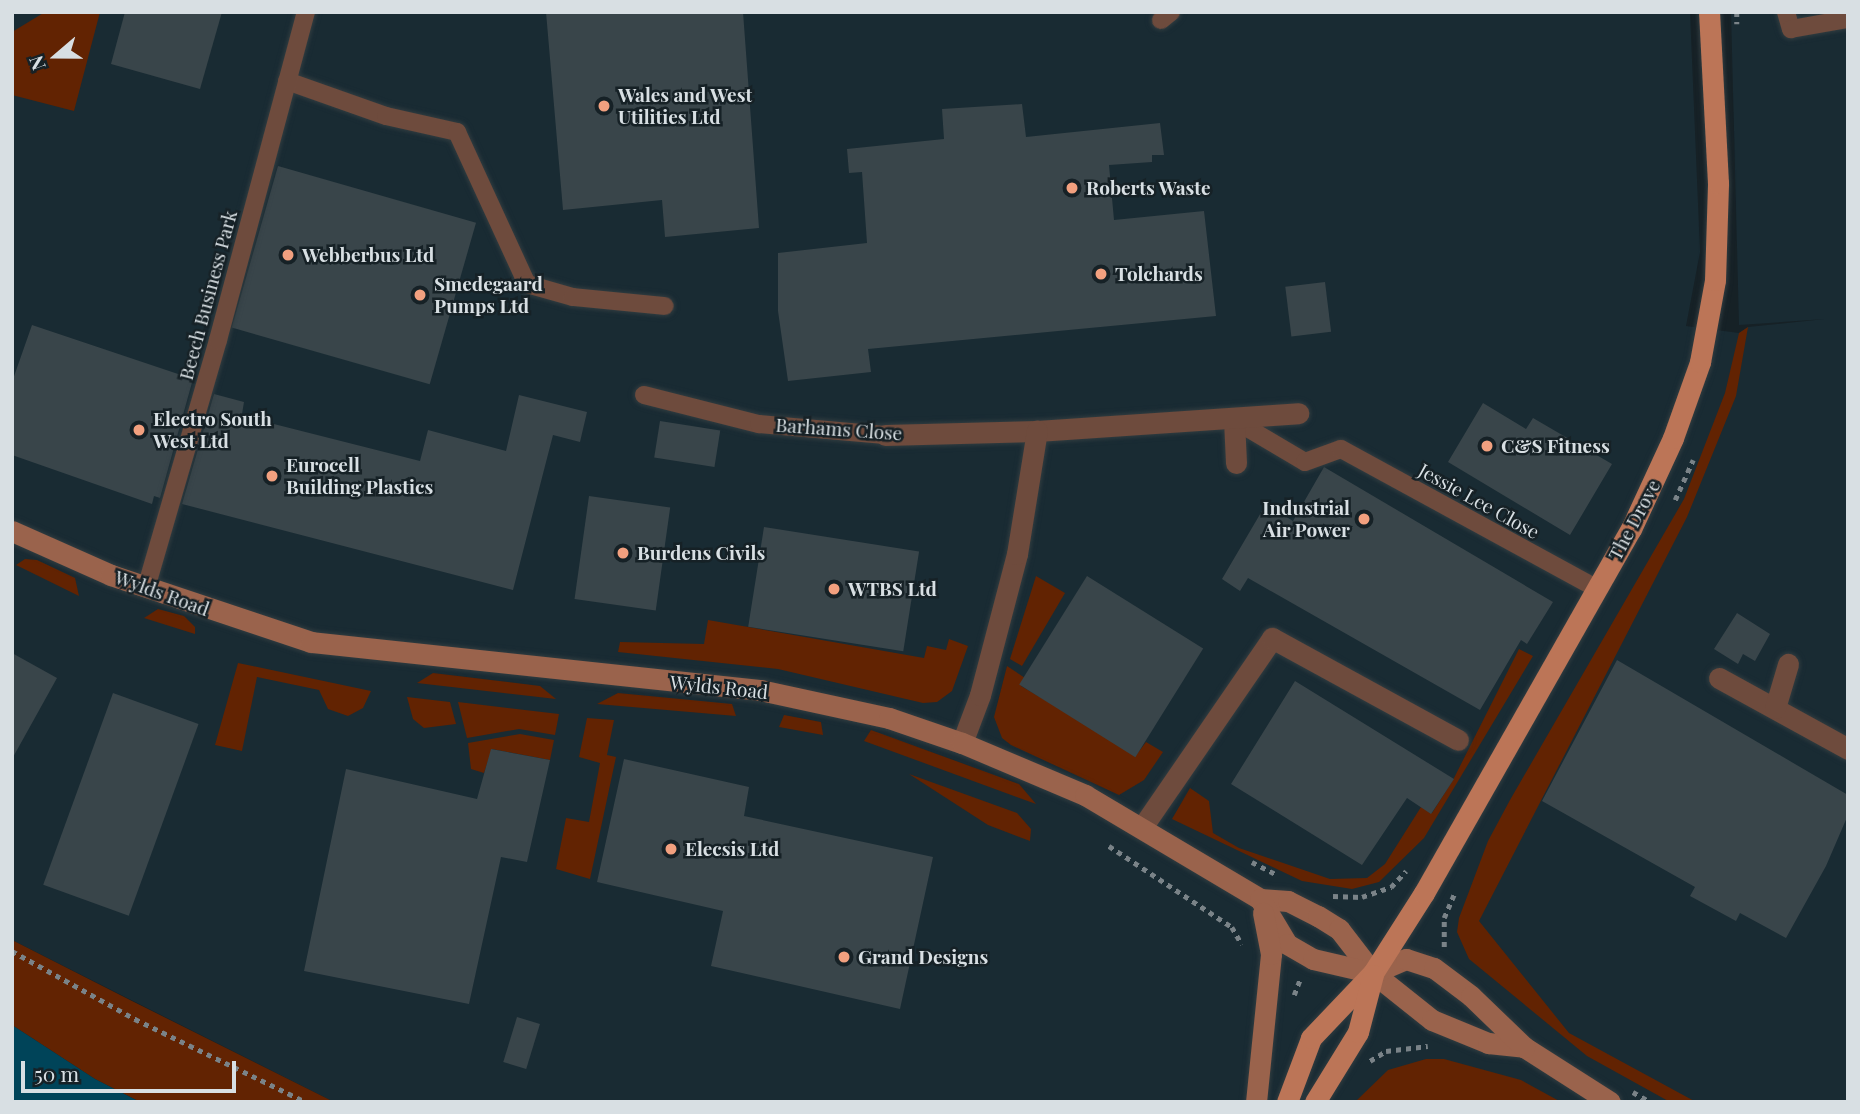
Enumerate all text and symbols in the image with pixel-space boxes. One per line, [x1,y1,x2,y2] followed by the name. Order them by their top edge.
[21,21,91,91] north arrow
[22,52,51,74] text: N
[618,84,753,128] place label: Wales and West Utilities Ltd
[596,98,612,114] marker: Wales and West Utilities Ltd
[1086,177,1211,199] place label: Roberts Waste
[1064,180,1080,196] marker: Roberts Waste
[174,208,242,382] street label: Beech Business Park
[302,244,434,266] place label: Webberbus Ltd
[280,247,296,263] marker: Webberbus Ltd
[1115,263,1203,285] place label: Tolchards
[1093,266,1109,282] marker: Tolchards
[434,273,543,317] place label: Smedegaard Pumps Ltd
[412,287,428,303] marker: Smedegaard Pumps Ltd
[153,408,272,452] place label: Electro South West Ltd
[775,413,903,445] street label: Barhams Close
[131,422,147,438] marker: Electro South West Ltd
[1501,435,1610,457] place label: C&S Fitness
[1479,438,1495,454] marker: C&S Fitness
[286,454,433,498] place label: Eurocell Building Plastics
[1415,458,1543,544] street label: Jessie Lee Close
[264,468,280,484] marker: Eurocell Building Plastics
[1603,476,1665,564] street label: The Drove
[1262,497,1350,541] place label: Industrial Air Power
[1356,511,1372,527] marker: Industrial Air Power
[637,542,765,564] place label: Burdens Civils
[615,545,631,561] marker: Burdens Civils
[112,565,212,621] street label: Wylds Road
[848,578,937,600] place label: WTBS Ltd
[826,581,842,597] marker: WTBS Ltd
[669,671,769,703] street label: Wylds Road
[685,838,779,860] place label: Elecsis Ltd
[663,841,679,857] marker: Elecsis Ltd
[858,946,988,968] place label: Grand Designs
[836,949,852,965] marker: Grand Designs
[24,1048,240,1092] scale bar
[34,1059,79,1087] text: 50 m

